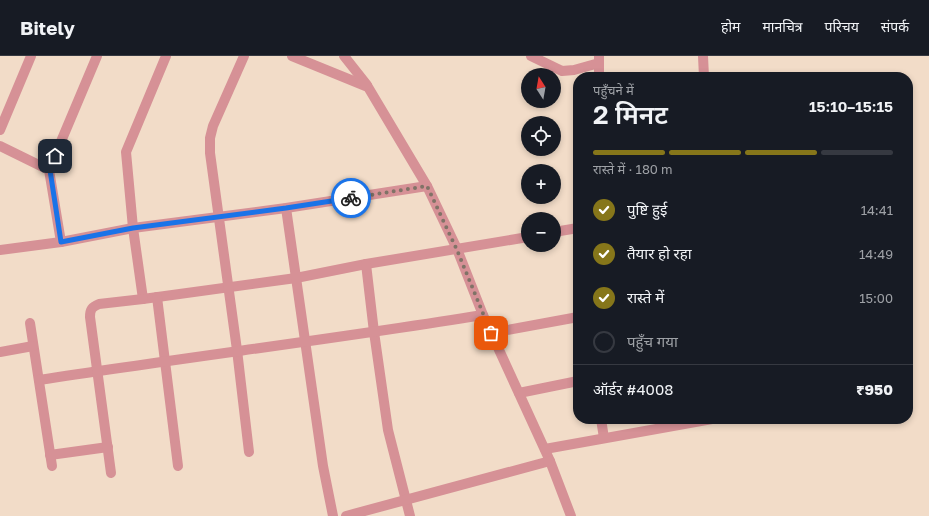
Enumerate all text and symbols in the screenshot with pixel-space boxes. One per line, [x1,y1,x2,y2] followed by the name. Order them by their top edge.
[20,16,75,39] text: Bitely
[721,18,740,35] text: होम
[762,18,803,35] text: मानचित्र
[825,18,859,35] text: परिचय
[881,18,909,35] text: संपर्क
[521,68,561,108] north arrow
[521,68,561,252] map controls
[593,82,634,98] text: पहुँचने में
[809,97,893,115] text: 15:10–15:15
[593,99,668,130] text: 2 मिनट
[521,116,561,156] button: locate
[38,139,72,173] pin
[44,145,66,167] icon: home
[593,161,673,177] text: रास्ते में · 180 m
[521,164,561,204] button: +
[331,178,371,218] courier
[340,187,362,209] icon: bike
[593,199,615,221] icon: check
[627,200,667,218] text: पुष्टि हुई
[861,202,893,218] text: 14:41
[521,212,561,252] button: −
[593,243,615,265] icon: check
[627,244,692,262] text: तैयार हो रहा
[859,246,893,262] text: 14:49
[593,287,615,309] icon: check
[627,288,664,306] text: रास्ते में
[859,290,893,306] text: 15:00
[474,316,508,350] pin
[480,322,502,344] icon: bag
[627,332,678,350] text: पहुँच गया
[593,380,673,398] text: ऑर्डर #4008
[856,380,893,398] text: ₹950

